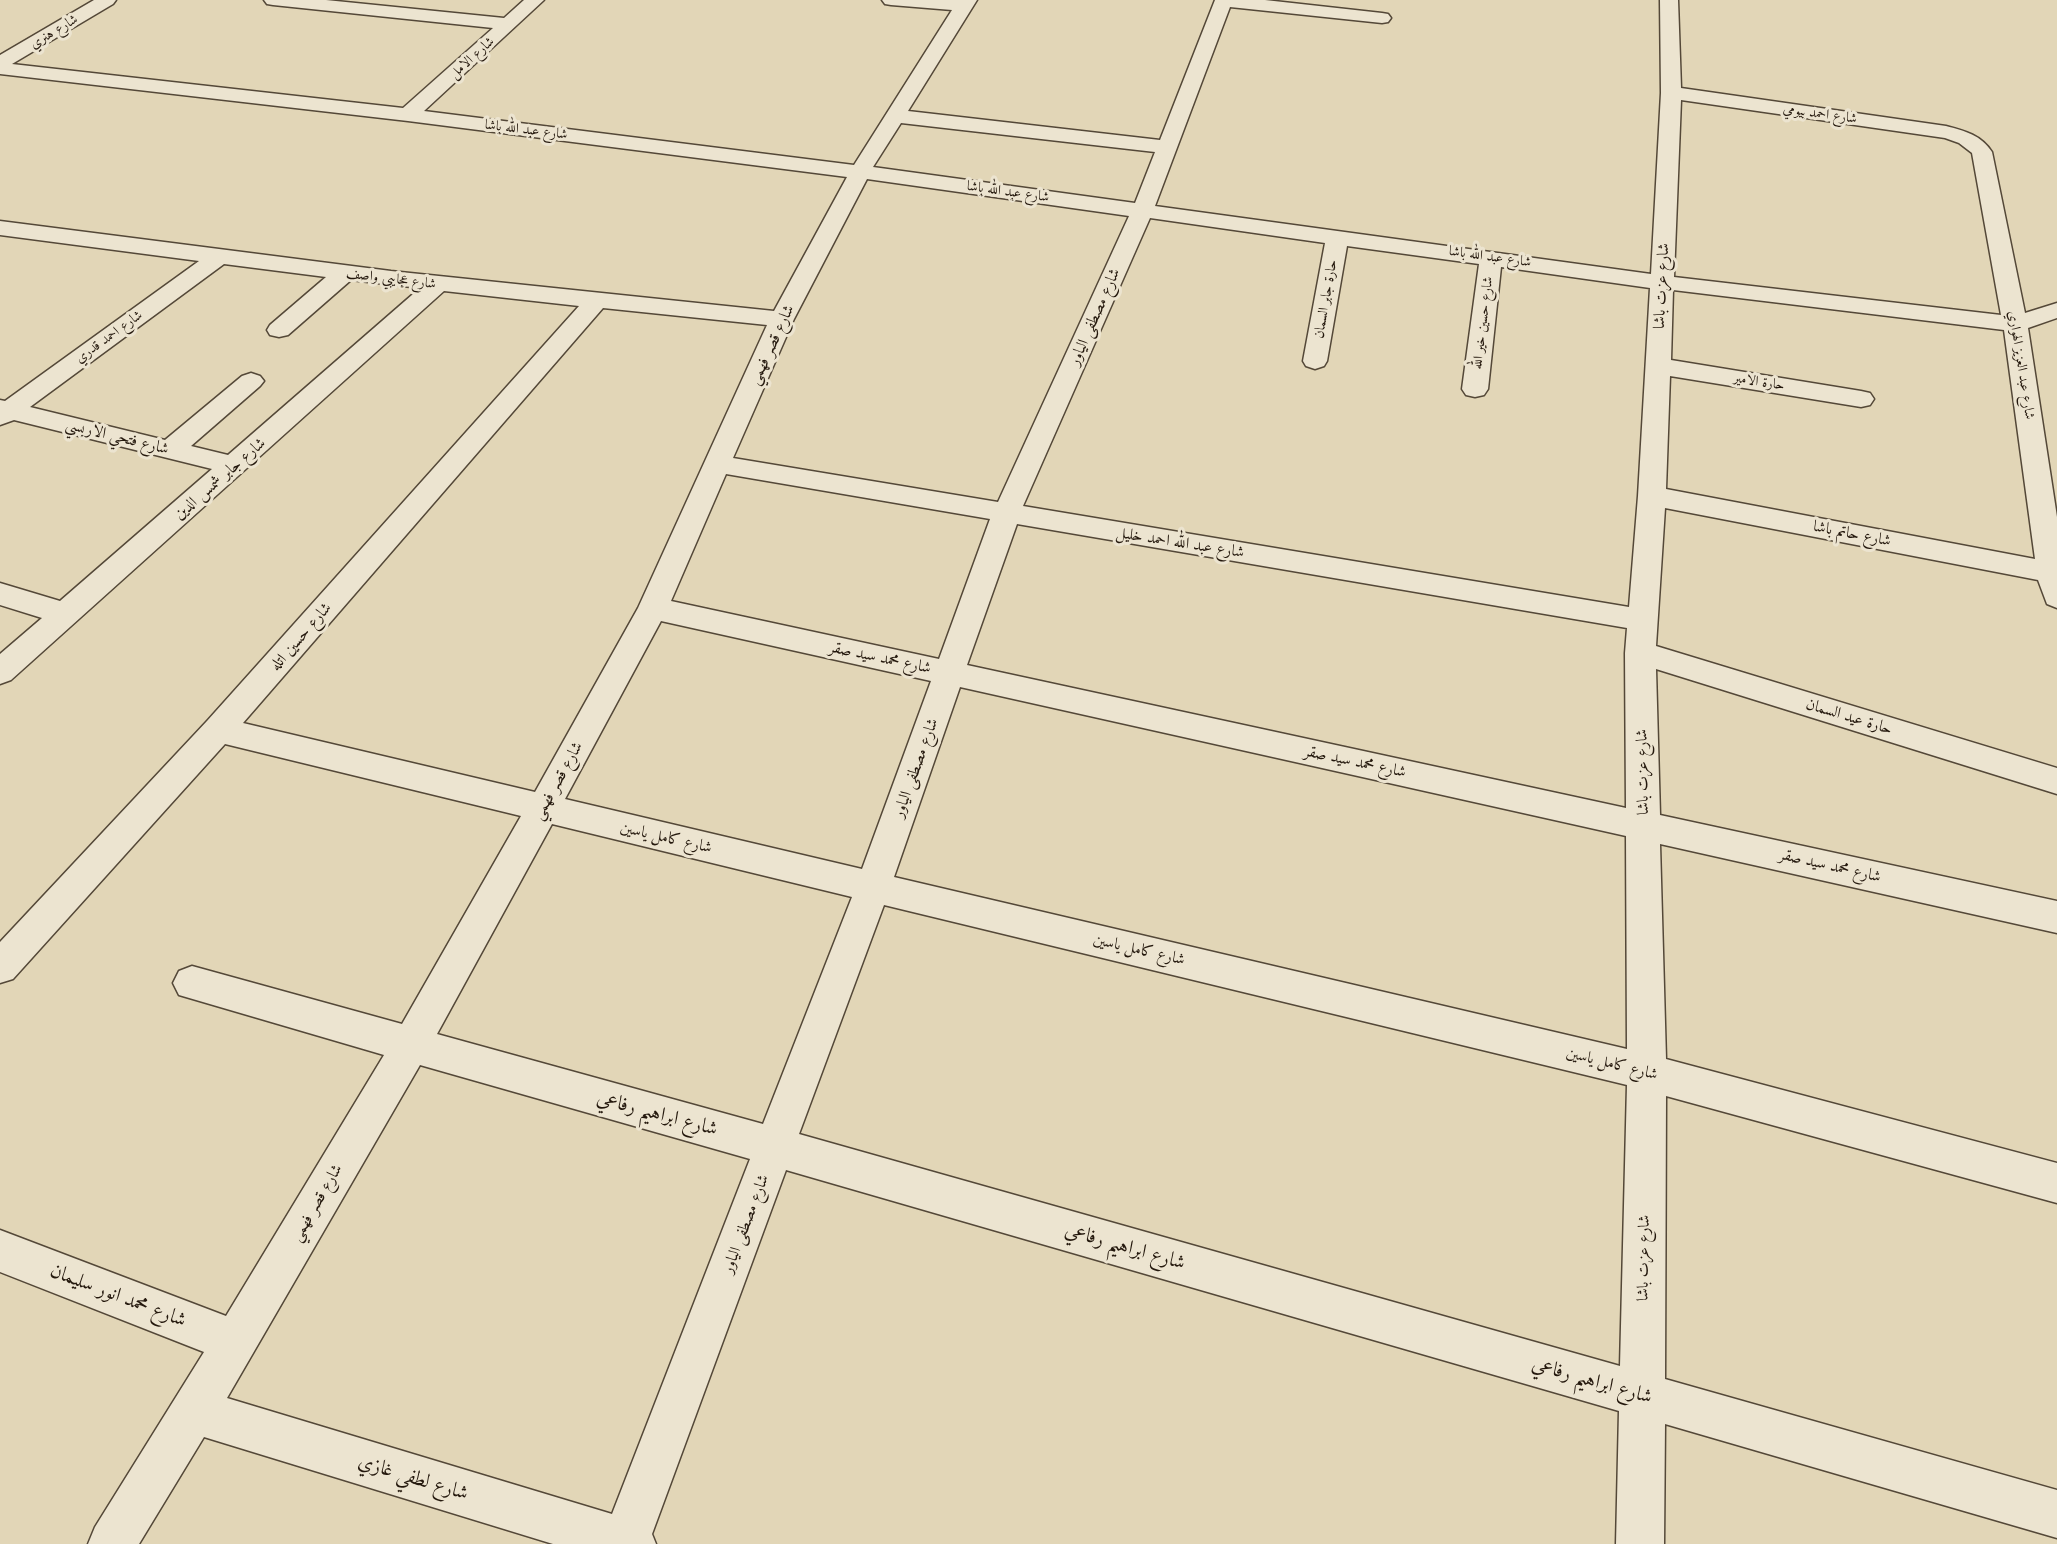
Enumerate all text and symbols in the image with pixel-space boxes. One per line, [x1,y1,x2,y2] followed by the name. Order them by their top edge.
[27,11,81,53] street label: شارع هنري
[446,33,498,83] street label: شارع الامل
[1782,100,1858,128] street label: شارع احمد بيومي
[484,117,568,143] street label: شارع عبد الله باشا
[966,178,1050,206] street label: شارع عبد الله باشا
[1650,242,1674,330] street label: شارع عزت باشا
[1448,243,1532,271] street label: شارع عبد الله باشا
[1311,258,1341,340] street label: حارة جابر السمان
[345,265,437,293] street label: شارع عجايبي واصف
[1065,265,1125,369] street label: شارع مصطفى الياور
[1469,276,1497,370] street label: شارع حسين خير الله
[745,302,799,388] street label: شارع قصر فهمي
[72,307,146,367] street label: شارع احمد قدري
[2004,310,2038,420] street label: شارع عبد العزيز الهواري
[1732,370,1786,394] street label: حارة الامير
[63,415,171,459] street label: شارع فتحي الاربسي
[170,434,270,524] street label: شارع جابر شمس الدين
[1811,517,1893,551] street label: شارع حاتم باشا
[1114,523,1246,563] street label: شارع عبد الله احمد خليل
[266,599,336,675] street label: شارع حسين اتله
[827,638,933,678] street label: شارع محمد سيد صقر
[1804,695,1894,739] street label: حارة عيد السمان
[889,716,943,820] street label: شارع مصطفى الياور
[1633,729,1653,815] street label: شارع عزت باشا
[529,739,587,823] street label: شارع قصر فهمي
[1302,742,1408,782] street label: شارع محمد سيد صقر
[618,818,714,858] street label: شارع كامل ياسين
[1777,845,1883,887] street label: شارع محمد سيد صقر
[1091,930,1187,970] street label: شارع كامل ياسين
[1564,1043,1660,1085] street label: شارع كامل ياسين
[594,1086,720,1142] street label: شارع ابراهيم رفاعي
[287,1161,347,1245] street label: شارع قصر فهمي
[718,1172,774,1276] street label: شارع مصطفى الياور
[1634,1215,1654,1301] street label: شارع عزت باشا
[1062,1218,1188,1276] street label: شارع ابراهيم رفاعي
[46,1259,190,1333] street label: شارع محمد انور سليمان
[1529,1352,1655,1410] street label: شارع ابراهيم رفاعي
[355,1450,471,1506] street label: شارع لطفي غازي

